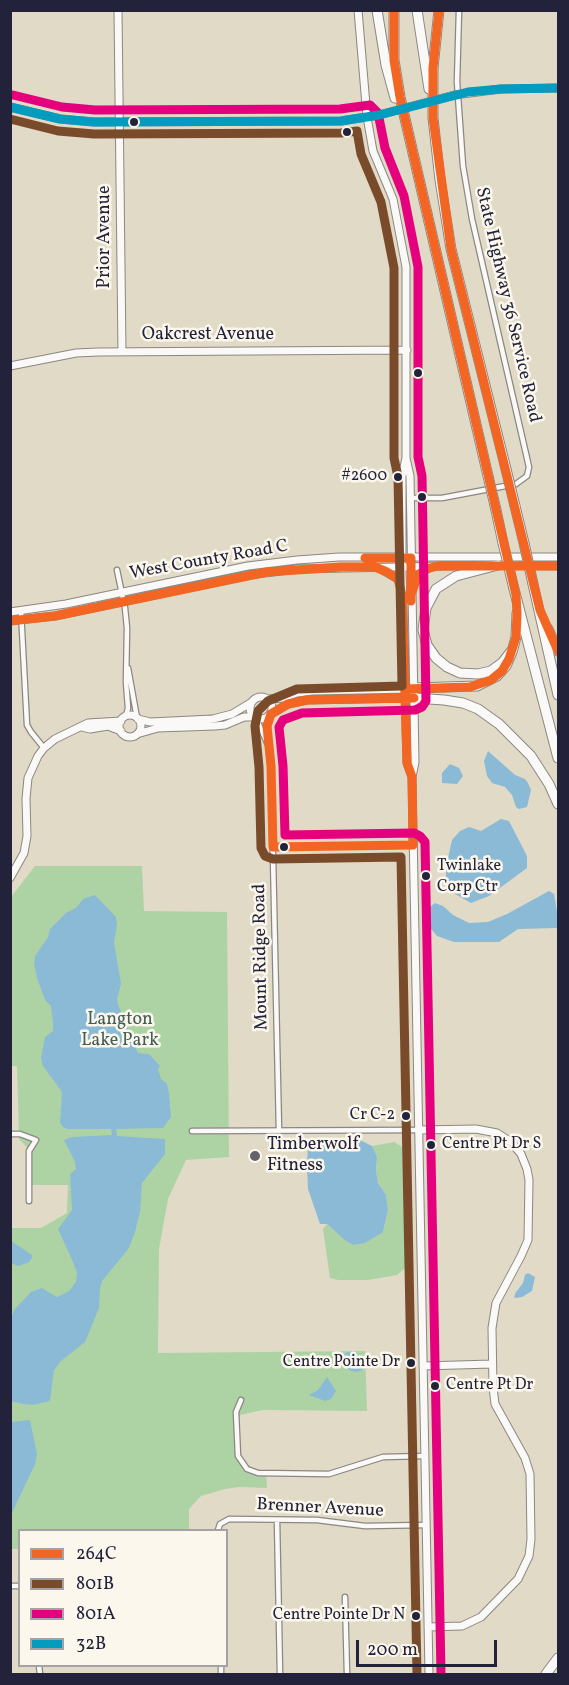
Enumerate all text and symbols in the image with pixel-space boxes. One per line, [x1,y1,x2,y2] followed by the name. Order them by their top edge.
[128,116,140,128] unlabelled marker
[341,126,353,138] unlabelled marker
[95,185,117,289] street label: Prior Avenue
[469,185,545,425] street label: State Highway 36 Service Road
[142,325,274,347] street label: Oakcrest Avenue
[412,367,424,379] unlabelled marker
[341,467,387,487] place label: #2600
[392,471,404,483] marker: #2600
[416,491,428,503] unlabelled marker
[128,536,290,586] street label: West County Road C
[278,841,290,853] unlabelled marker
[437,857,501,895] place label: Twinlake Corp Ctr
[420,870,432,882] marker: Twinlake Corp Ctr
[250,883,274,1031] street label: Mount Ridge Road
[81,1010,159,1052] park label: Langton Lake Park
[350,1106,395,1126] place label: Cr C-2
[400,1110,412,1122] marker: Cr C-2
[267,1135,359,1178] place label: Timberwolf Fitness
[442,1135,541,1155] place label: Centre Pt Dr S
[425,1139,437,1151] marker: Centre Pt Dr S
[248,1149,262,1163] marker: Timberwolf Fitness
[283,1353,400,1373] place label: Centre Pointe Dr
[405,1357,417,1369] marker: Centre Pointe Dr
[446,1376,533,1396] place label: Centre Pt Dr
[429,1380,441,1392] marker: Centre Pt Dr
[256,1495,384,1523] street label: Brenner Avenue
[18,1529,228,1667] legend
[76,1542,117,1567] text: 264C
[76,1572,114,1597] text: 801B
[76,1602,116,1627] text: 801A
[273,1606,405,1626] place label: Centre Pointe Dr N
[410,1610,422,1622] marker: Centre Pointe Dr N
[359,1628,500,1666] scale bar
[76,1632,106,1657] text: 32B
[367,1638,418,1663] text: 200 m

